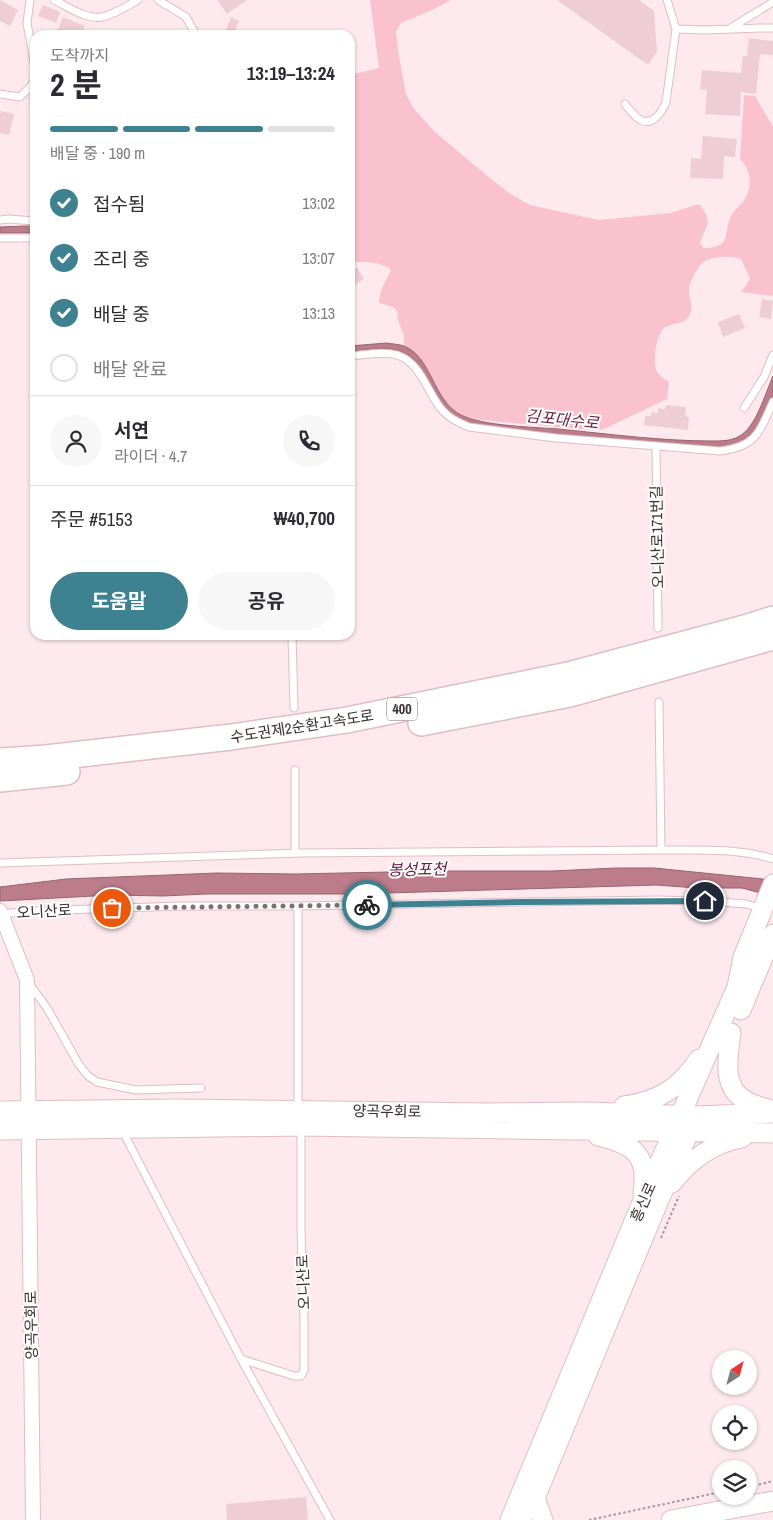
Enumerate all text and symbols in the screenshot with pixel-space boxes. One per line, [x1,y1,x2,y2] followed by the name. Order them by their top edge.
[50,44,109,66] text: 도착까지
[247,60,335,86] text: 13:19–13:24
[50,63,101,106] text: 2 분
[50,142,145,164] text: 배달 중 · 190 m
[50,189,78,217] icon: check
[93,191,145,217] text: 접수됨
[302,192,335,214] text: 13:02
[50,244,78,272] icon: check
[93,246,150,272] text: 조리 중
[302,247,335,269] text: 13:07
[50,299,78,327] icon: check
[93,301,150,327] text: 배달 중
[302,302,335,324] text: 13:13
[93,356,167,382] text: 배달 완료
[524,404,601,434] water label: 김포대수로
[50,415,102,467] button: person
[283,415,335,467] button: phone
[114,417,149,443] text: 서연
[114,445,187,467] text: 라이더 · 4.7
[646,485,668,589] street label: 오니산로171번길
[274,505,335,531] text: ₩40,700
[50,506,133,532] text: 주문 #5153
[50,572,188,630] button: 도움말
[198,572,335,630] button: 공유
[387,698,417,721] road number: 400
[229,704,375,748] street label: 수도권제2순환고속도로
[387,857,449,881] water label: 봉성포천
[342,880,392,930] courier
[684,880,726,922] pin
[91,887,133,929] pin
[691,887,719,915] icon: home
[353,891,381,919] icon: bike
[98,894,126,922] icon: bag
[16,899,72,923] street label: 오니산로
[352,1100,422,1122] street label: 양곡우회로
[625,1179,661,1225] street label: 흥신로
[292,1254,314,1310] street label: 오니산로
[20,1290,42,1360] street label: 양곡우회로
[712,1350,758,1395] north arrow
[712,1350,757,1505] map controls
[712,1405,757,1450] button: locate
[712,1460,757,1505] button: layers

